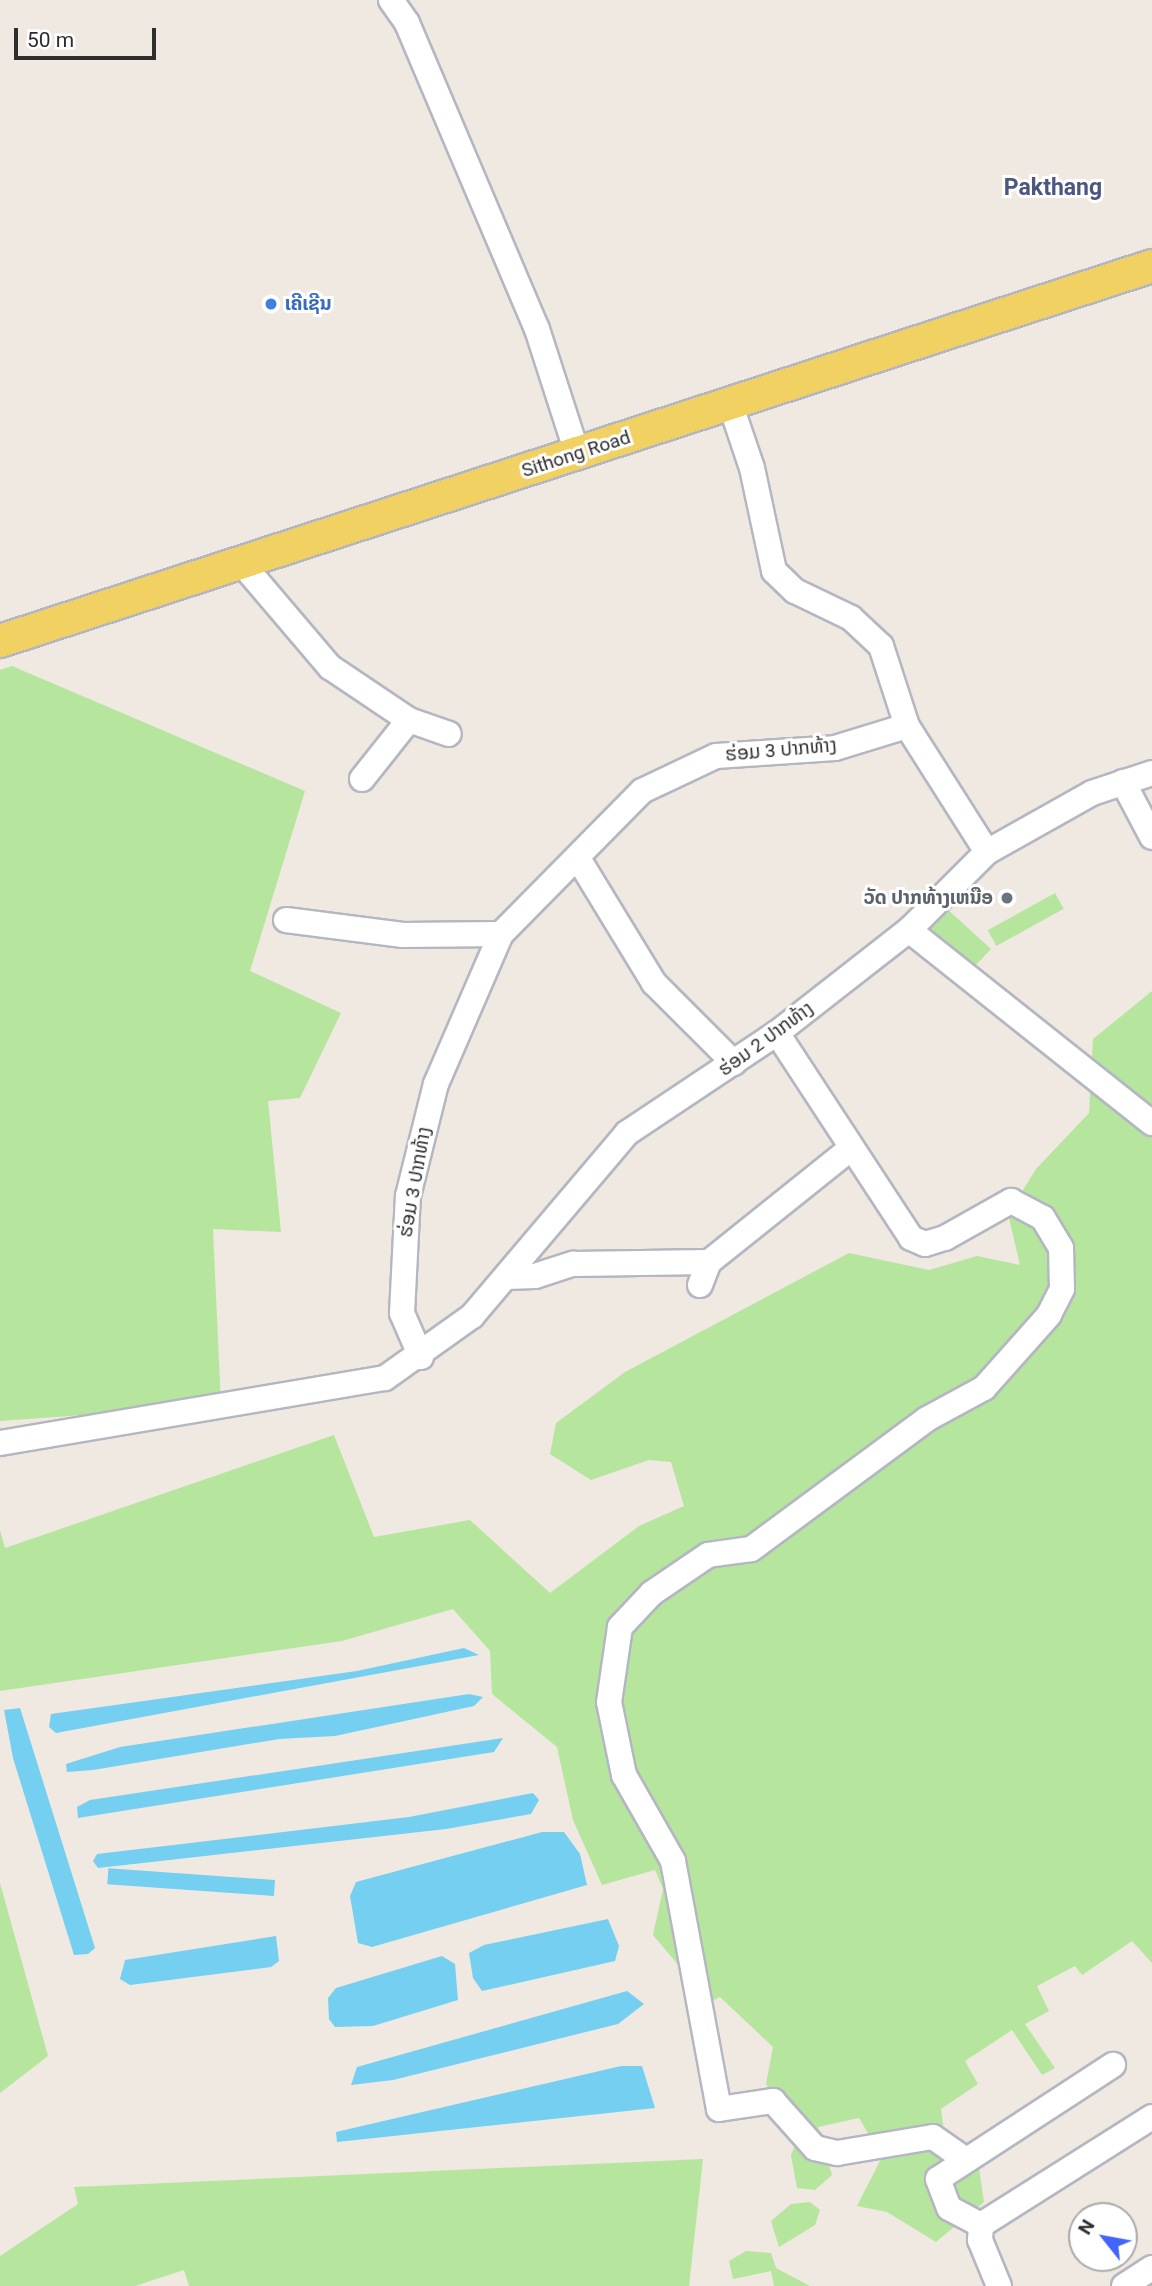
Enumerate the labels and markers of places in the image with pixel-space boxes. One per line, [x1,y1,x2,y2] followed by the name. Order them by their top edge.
[285,293,332,315] place label: ເຄີເຊີນ
[263,296,279,312] marker: ເຄີເຊີນ
[864,887,993,909] place label: ວັດ ປາກທ້າງເຫນືອ
[999,890,1015,906] marker: ວັດ ປາກທ້າງເຫນືອ

